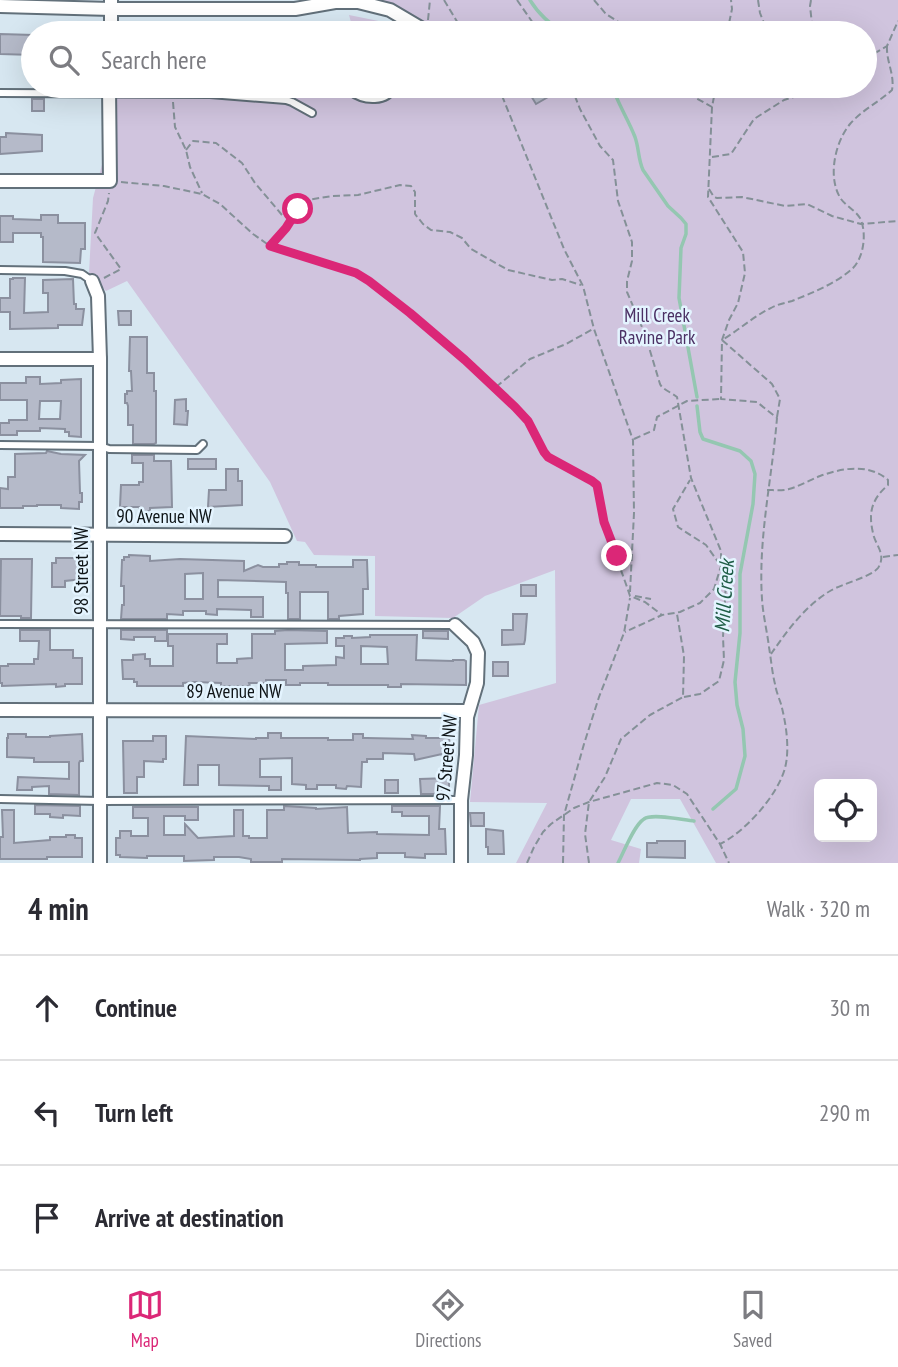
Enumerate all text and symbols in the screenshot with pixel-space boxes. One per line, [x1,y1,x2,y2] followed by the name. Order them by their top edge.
[21,21,877,98] search box
[45,41,83,79] icon: search
[101,43,207,76] text: Search here
[282,193,313,224] route start
[619,303,696,349] park label: Mill Creek Ravine Park
[116,504,212,528] street label: 90 Avenue NW
[69,527,93,615] street label: 98 Street NW
[601,540,632,571] route end
[708,556,740,633] water label: Mill Creek
[186,679,282,703] street label: 89 Avenue NW
[430,714,462,802] street label: 97 Street NW
[814,779,877,842] map controls
[814,779,877,842] button: locate
[28,889,89,928] text: 4 min
[767,894,870,923] text: Walk · 320 m
[28,989,66,1027] icon: ahead
[95,991,177,1024] text: Continue
[829,993,870,1022] text: 30 m
[28,1094,66,1132] icon: left
[95,1096,173,1129] text: Turn left
[819,1098,870,1127] text: 290 m
[28,1199,66,1237] icon: arrive
[95,1201,284,1234] text: Arrive at destination
[126,1286,164,1352] tab: Map
[415,1286,481,1352] tab: Directions
[733,1286,772,1352] tab: Saved

